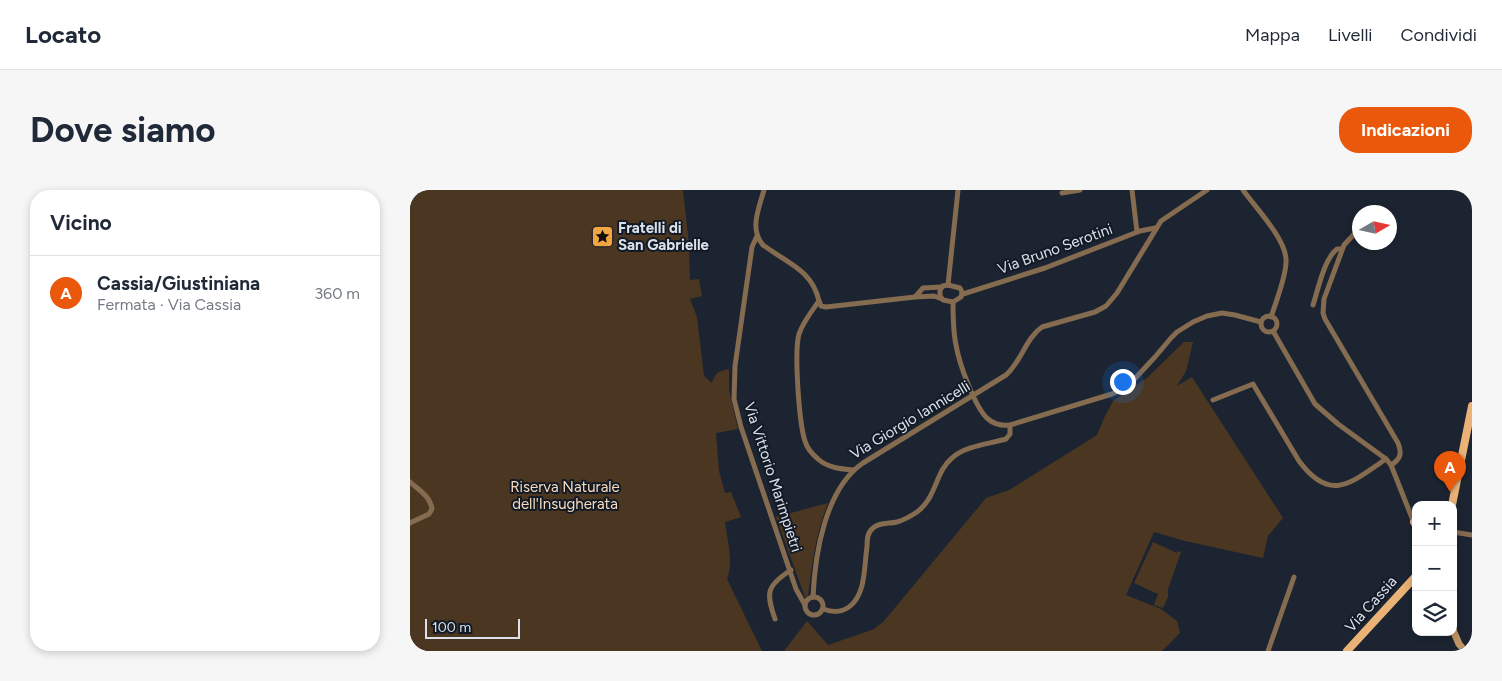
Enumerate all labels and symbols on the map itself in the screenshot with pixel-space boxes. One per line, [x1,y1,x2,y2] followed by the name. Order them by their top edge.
[1352,205,1397,250] north arrow
[618,219,710,254] place label: Fratelli di San Gabrielle
[995,220,1115,278] street label: Via Bruno Serotini
[590,225,614,249] place icon: Fratelli di San Gabrielle
[1110,369,1136,395] your location
[847,377,973,463] street label: Via Giorgio Iannicelli
[740,400,806,554] street label: Via Vittorio Marimpietri
[1434,451,1466,492] pin: A
[510,478,620,513] park label: Riserva Naturale dell'Insugherata
[1341,572,1401,636] street label: Via Cassia
[425,616,520,639] scale bar

